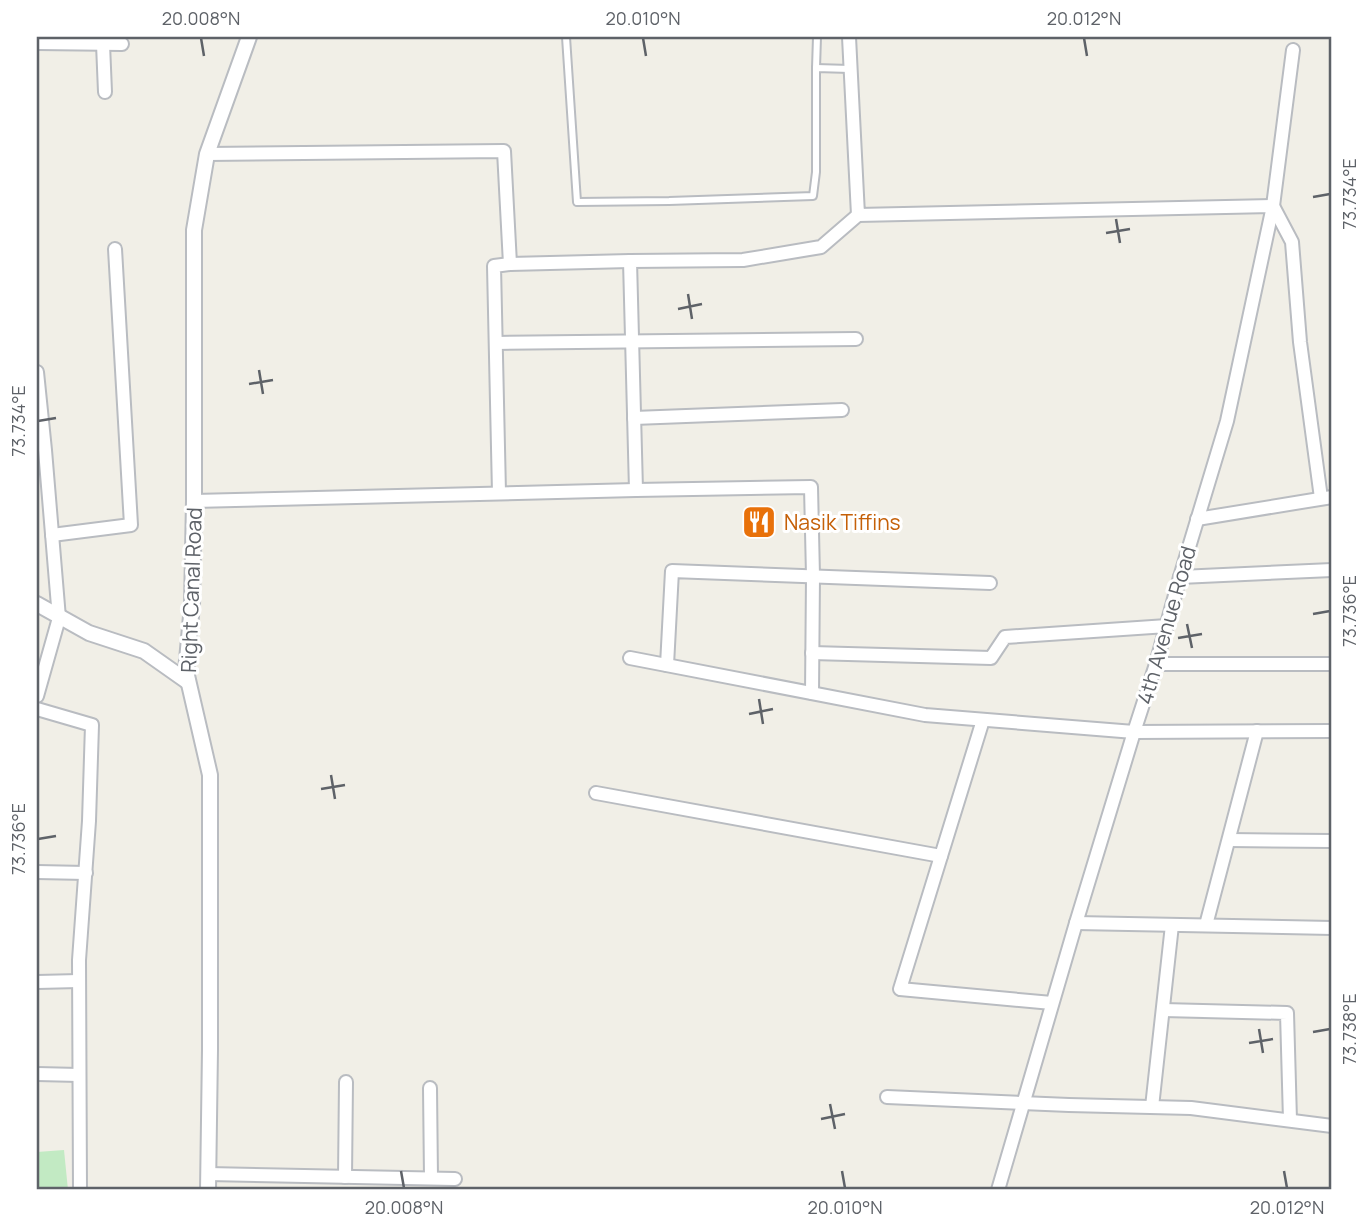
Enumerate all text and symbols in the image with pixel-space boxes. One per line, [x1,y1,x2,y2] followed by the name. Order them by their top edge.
[162,6,240,30] text: 20.008°N
[605,6,681,30] text: 20.010°N
[1047,6,1121,30] text: 20.012°N
[1337,158,1361,230] text: 73.734°E
[6,385,30,457] text: 73.734°E
[740,503,778,541] restaurant icon: Nasik Tiffins
[174,507,208,673] street label: Right Canal Road
[784,508,901,536] place label: Nasik Tiffins
[1130,543,1202,707] street label: 4th Avenue Road
[1337,575,1361,647] text: 73.736°E
[6,803,30,875] text: 73.736°E
[1337,993,1361,1065] text: 73.738°E
[365,1195,443,1219] text: 20.008°N
[807,1195,883,1219] text: 20.010°N
[1250,1195,1324,1219] text: 20.012°N

